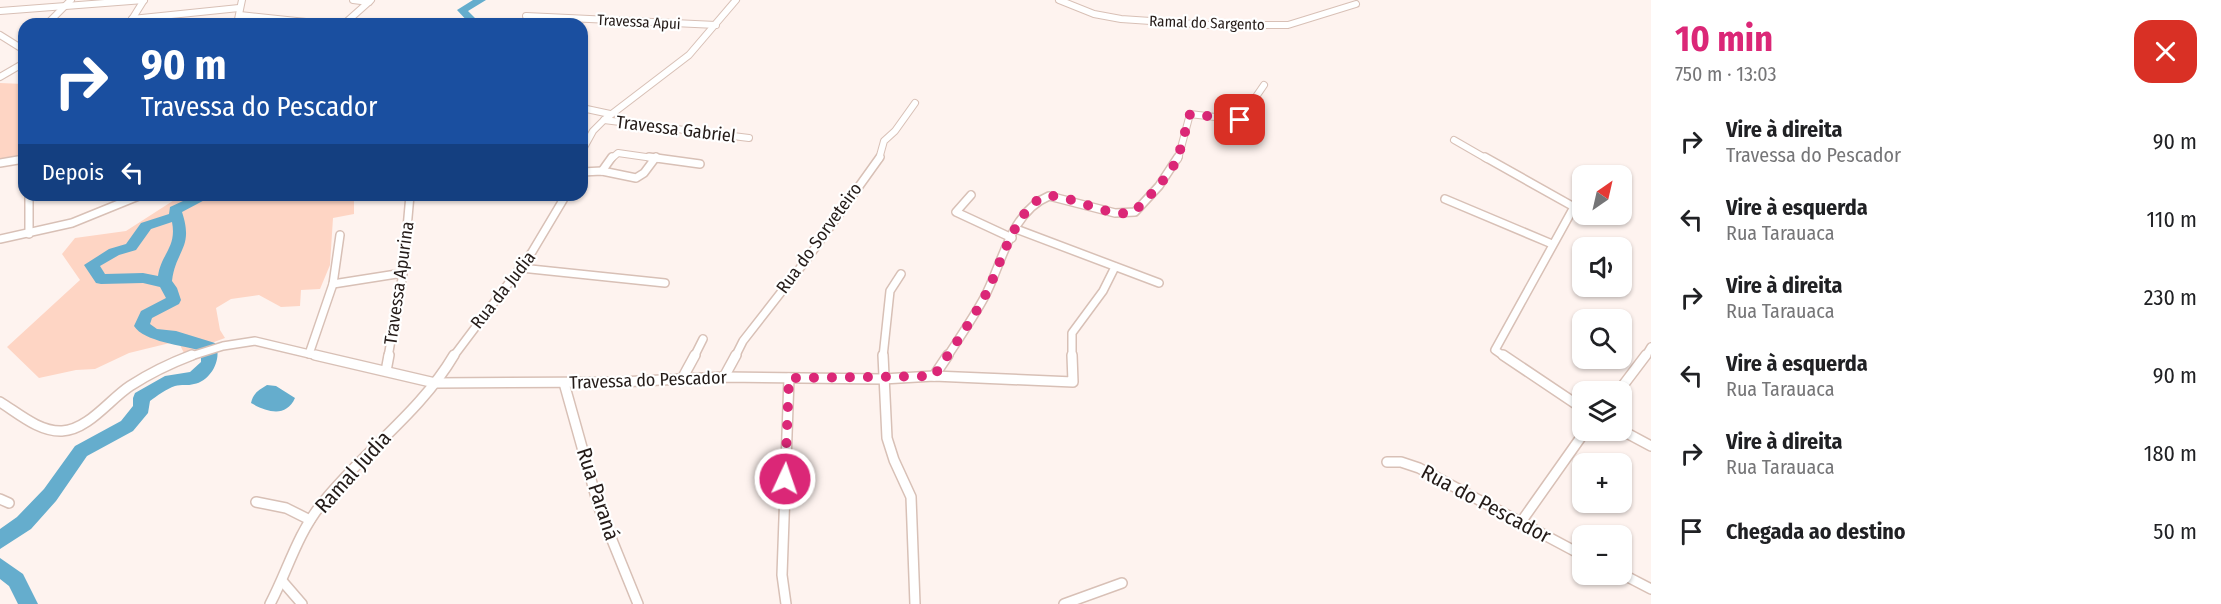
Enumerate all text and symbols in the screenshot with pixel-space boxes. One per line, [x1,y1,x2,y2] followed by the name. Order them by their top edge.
[597,11,681,33] street label: Travessa Apui
[1149,12,1265,34] street label: Ramal do Sargento
[1675,17,1773,61] text: 10 min
[2134,20,2197,83] button: close
[141,40,226,90] text: 90 m
[42,42,120,120] icon: right
[1675,62,1776,86] text: 750 m · 13:03
[141,91,377,123] text: Travessa do Pescador
[1214,94,1265,145] pin
[1223,103,1256,136] icon: arrive
[615,111,737,147] street label: Travessa Gabriel
[1726,116,1842,143] text: Vire à direita
[1675,125,1708,158] icon: right
[2153,128,2197,155] text: 90 m
[1726,143,1901,167] text: Travessa do Pescador
[116,156,149,189] icon: left
[42,159,104,186] text: Depois
[1572,165,1632,225] north arrow
[1572,165,1632,585] map controls
[771,178,867,298] street label: Rua do Sorveteiro
[1726,194,1868,221] text: Vire à esquerda
[1675,203,1708,236] icon: left
[2147,206,2197,233] text: 110 m
[379,220,419,346] street label: Travessa Apurina
[1726,221,1835,245] text: Rua Tarauaca
[1572,237,1632,297] button: sound
[466,247,540,333] street label: Rua da Judia
[1726,272,1842,299] text: Vire à direita
[1675,281,1708,314] icon: right
[2144,284,2197,311] text: 230 m
[1726,299,1835,323] text: Rua Tarauaca
[1572,309,1632,369] button: search
[1726,350,1868,377] text: Vire à esquerda
[1675,359,1708,392] icon: left
[2153,362,2197,389] text: 90 m
[569,366,728,394] street label: Travessa do Pescador
[1726,377,1835,401] text: Rua Tarauaca
[1572,381,1632,441] button: layers
[309,425,397,519] street label: Ramal Judia
[1726,428,1842,455] text: Vire à direita
[1675,437,1708,470] icon: right
[2144,440,2197,467] text: 180 m
[571,444,625,544] street label: Rua Paraná
[753,447,817,511] position arrow
[1572,453,1632,513] button: +
[1726,455,1835,479] text: Rua Tarauaca
[1417,459,1556,549] street label: Rua do Pescador
[1675,515,1708,548] icon: arrive
[1726,518,1906,545] text: Chegada ao destino
[2153,518,2197,545] text: 50 m
[1572,525,1632,585] button: −

